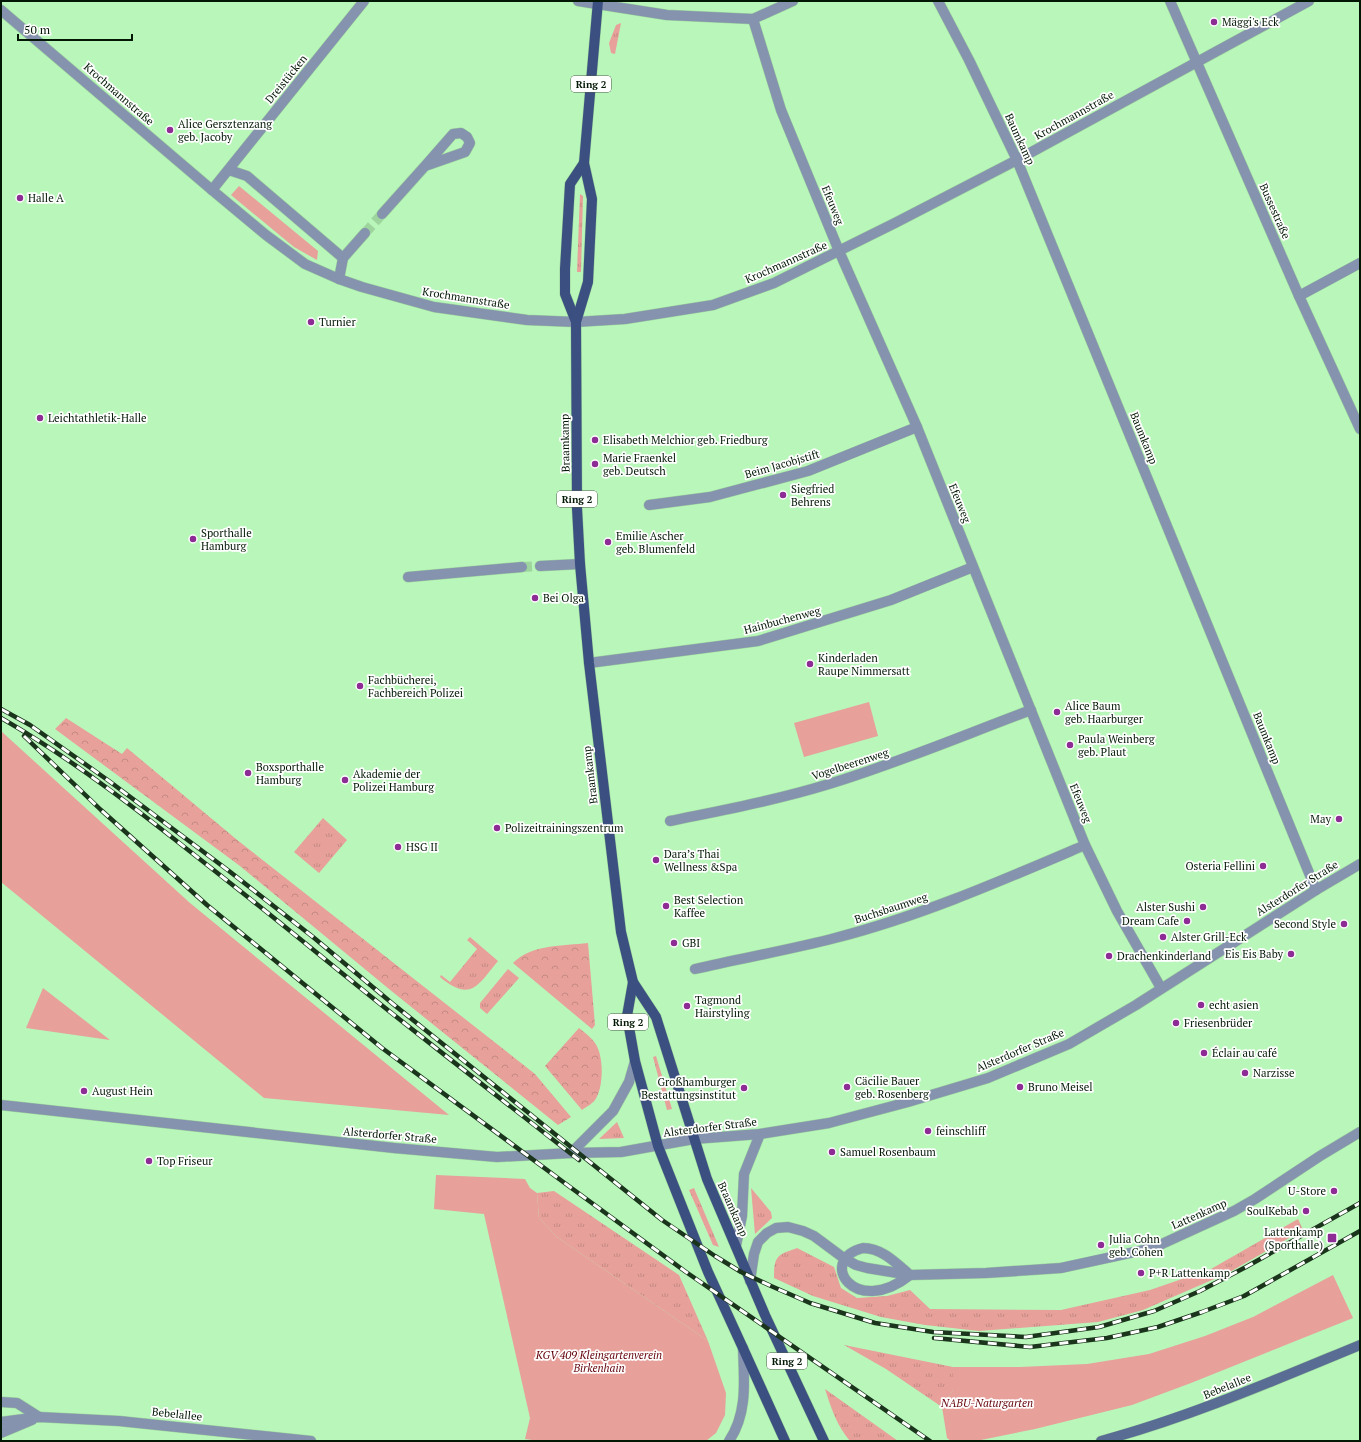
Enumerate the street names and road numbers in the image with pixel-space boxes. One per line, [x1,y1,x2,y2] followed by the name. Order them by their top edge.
[262,51,310,106] street label: Dreistücken
[81,60,157,129] street label: Krochmannstraße
[571,76,611,92] road number: Ring 2
[1032,87,1116,143] street label: Krochmannstraße
[1002,111,1038,167] street label: Baumkamp
[1257,181,1294,241] street label: Bussestraße
[819,183,847,227] street label: Efeuweg
[743,237,830,286] street label: Krochmannstraße
[421,284,511,312] street label: Krochmannstraße
[1127,410,1161,466] street label: Baumkamp
[557,414,573,472] street label: Braamkamp
[743,447,821,481] street label: Beim Jacobjstift
[946,481,974,525] street label: Efeuweg
[557,491,597,507] road number: Ring 2
[742,603,822,637] street label: Hainbuchenweg
[1250,710,1284,766] street label: Baumkamp
[579,745,601,805] street label: Braamkamp
[810,745,890,783] street label: Vogelbeerenweg
[1067,781,1095,825] street label: Efeuweg
[1253,857,1341,919] street label: Alsterdorfer Straße
[853,890,929,926] street label: Buchsbaumweg
[608,1014,648,1030] road number: Ring 2
[974,1025,1066,1075] street label: Alsterdorfer Straße
[662,1114,758,1140] street label: Alsterdorfer Straße
[342,1124,438,1146] street label: Alsterdorfer Straße
[715,1179,751,1239] street label: Braamkamp
[1169,1196,1229,1232] street label: Lattenkamp
[767,1353,807,1369] road number: Ring 2
[1201,1370,1253,1402] street label: Bebelallee
[151,1404,203,1424] street label: Bebelallee

